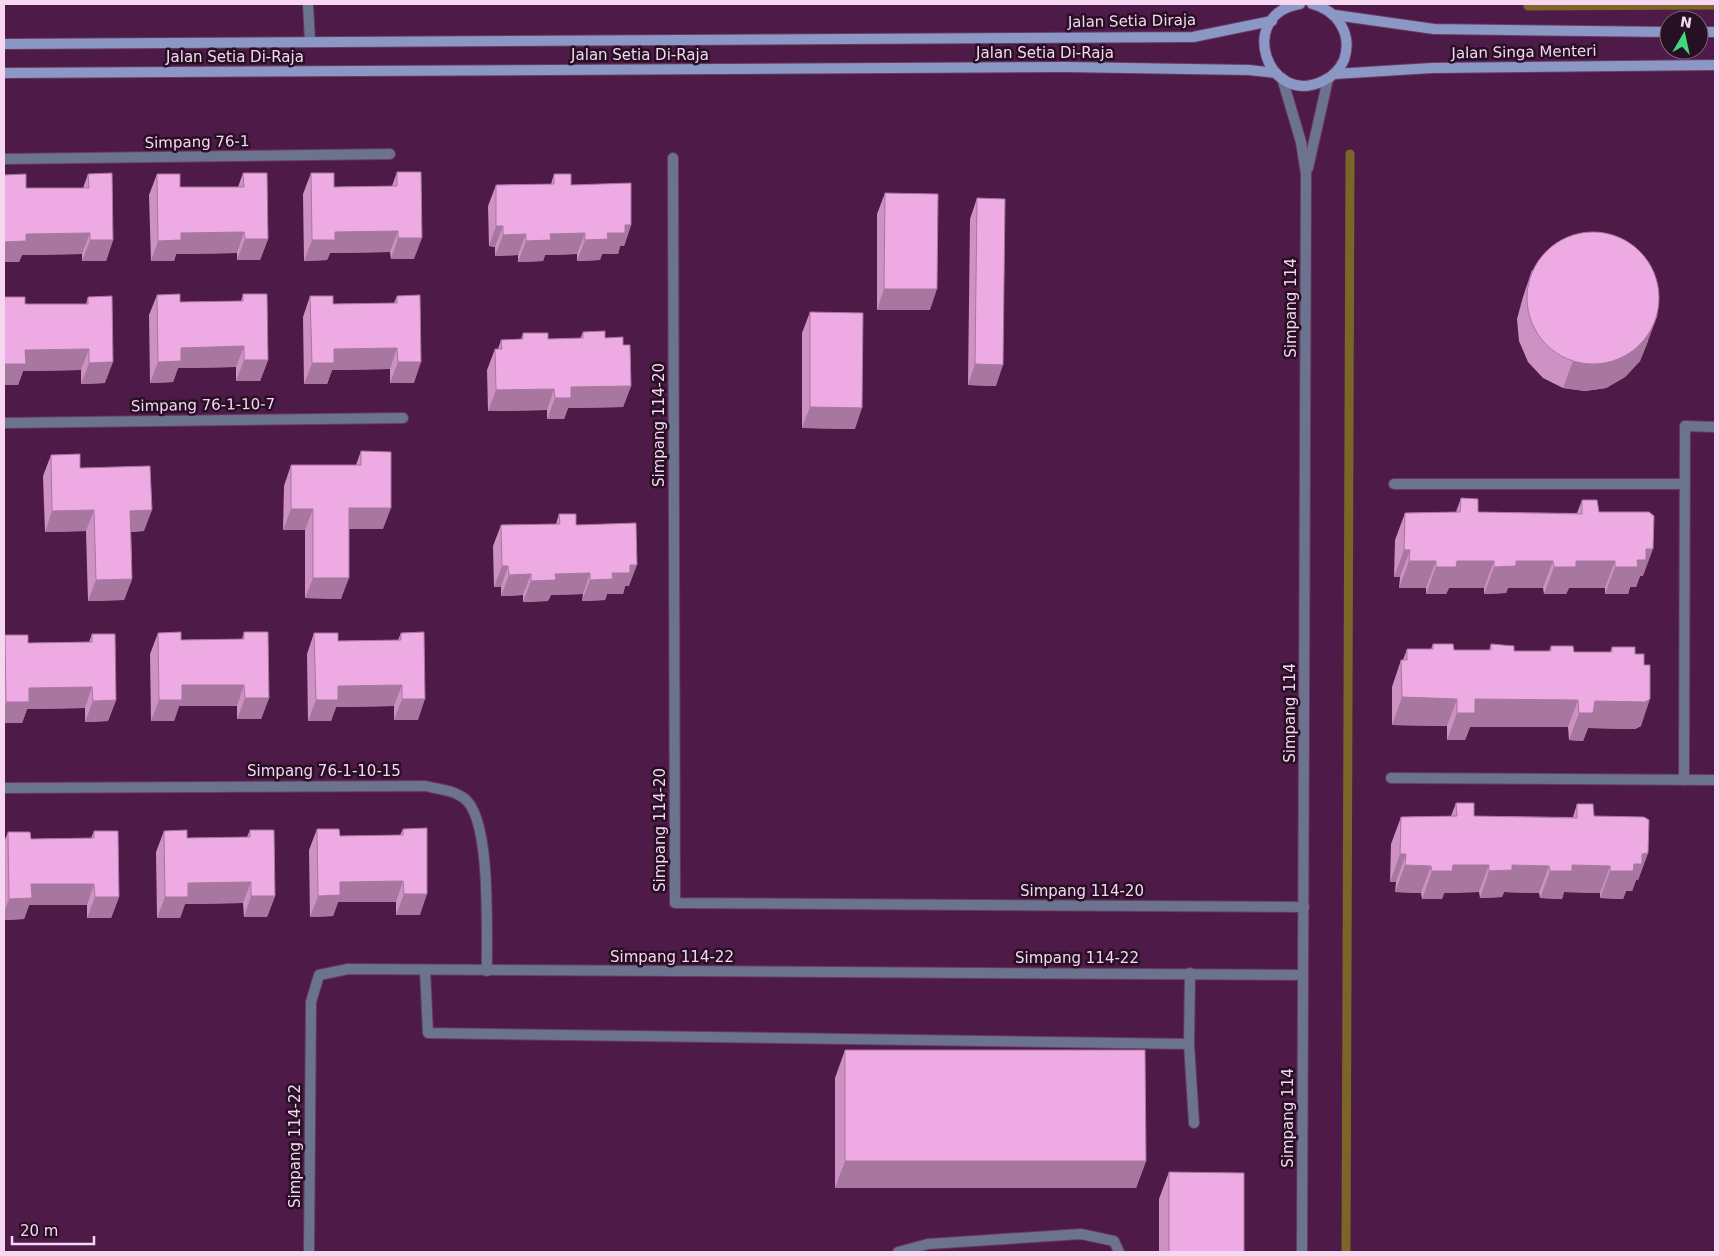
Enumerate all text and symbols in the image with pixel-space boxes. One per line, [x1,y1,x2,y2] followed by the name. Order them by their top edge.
[1659,10,1709,60] north arrow
[1067,11,1196,31] street label: Jalan Setia Diraja
[1679,13,1693,31] text: N
[1450,42,1597,62] street label: Jalan Singa Menteri
[975,44,1114,62] street label: Jalan Setia Di-Raja
[570,46,709,64] street label: Jalan Setia Di-Raja
[165,48,304,66] street label: Jalan Setia Di-Raja
[144,132,250,152] street label: Simpang 76-1
[1282,258,1300,358] street label: Simpang 114
[650,363,668,487] street label: Simpang 114-20
[131,395,275,415] street label: Simpang 76-1-10-7
[1281,663,1299,763] street label: Simpang 114
[247,762,401,780] street label: Simpang 76-1-10-15
[651,768,669,892] street label: Simpang 114-20
[1020,882,1144,900] street label: Simpang 114-20
[610,948,734,966] street label: Simpang 114-22
[1015,949,1139,967] street label: Simpang 114-22
[1279,1068,1297,1168] street label: Simpang 114
[286,1084,304,1208] street label: Simpang 114-22
[12,1214,95,1246] scale bar
[20,1222,58,1240] text: 20 m

